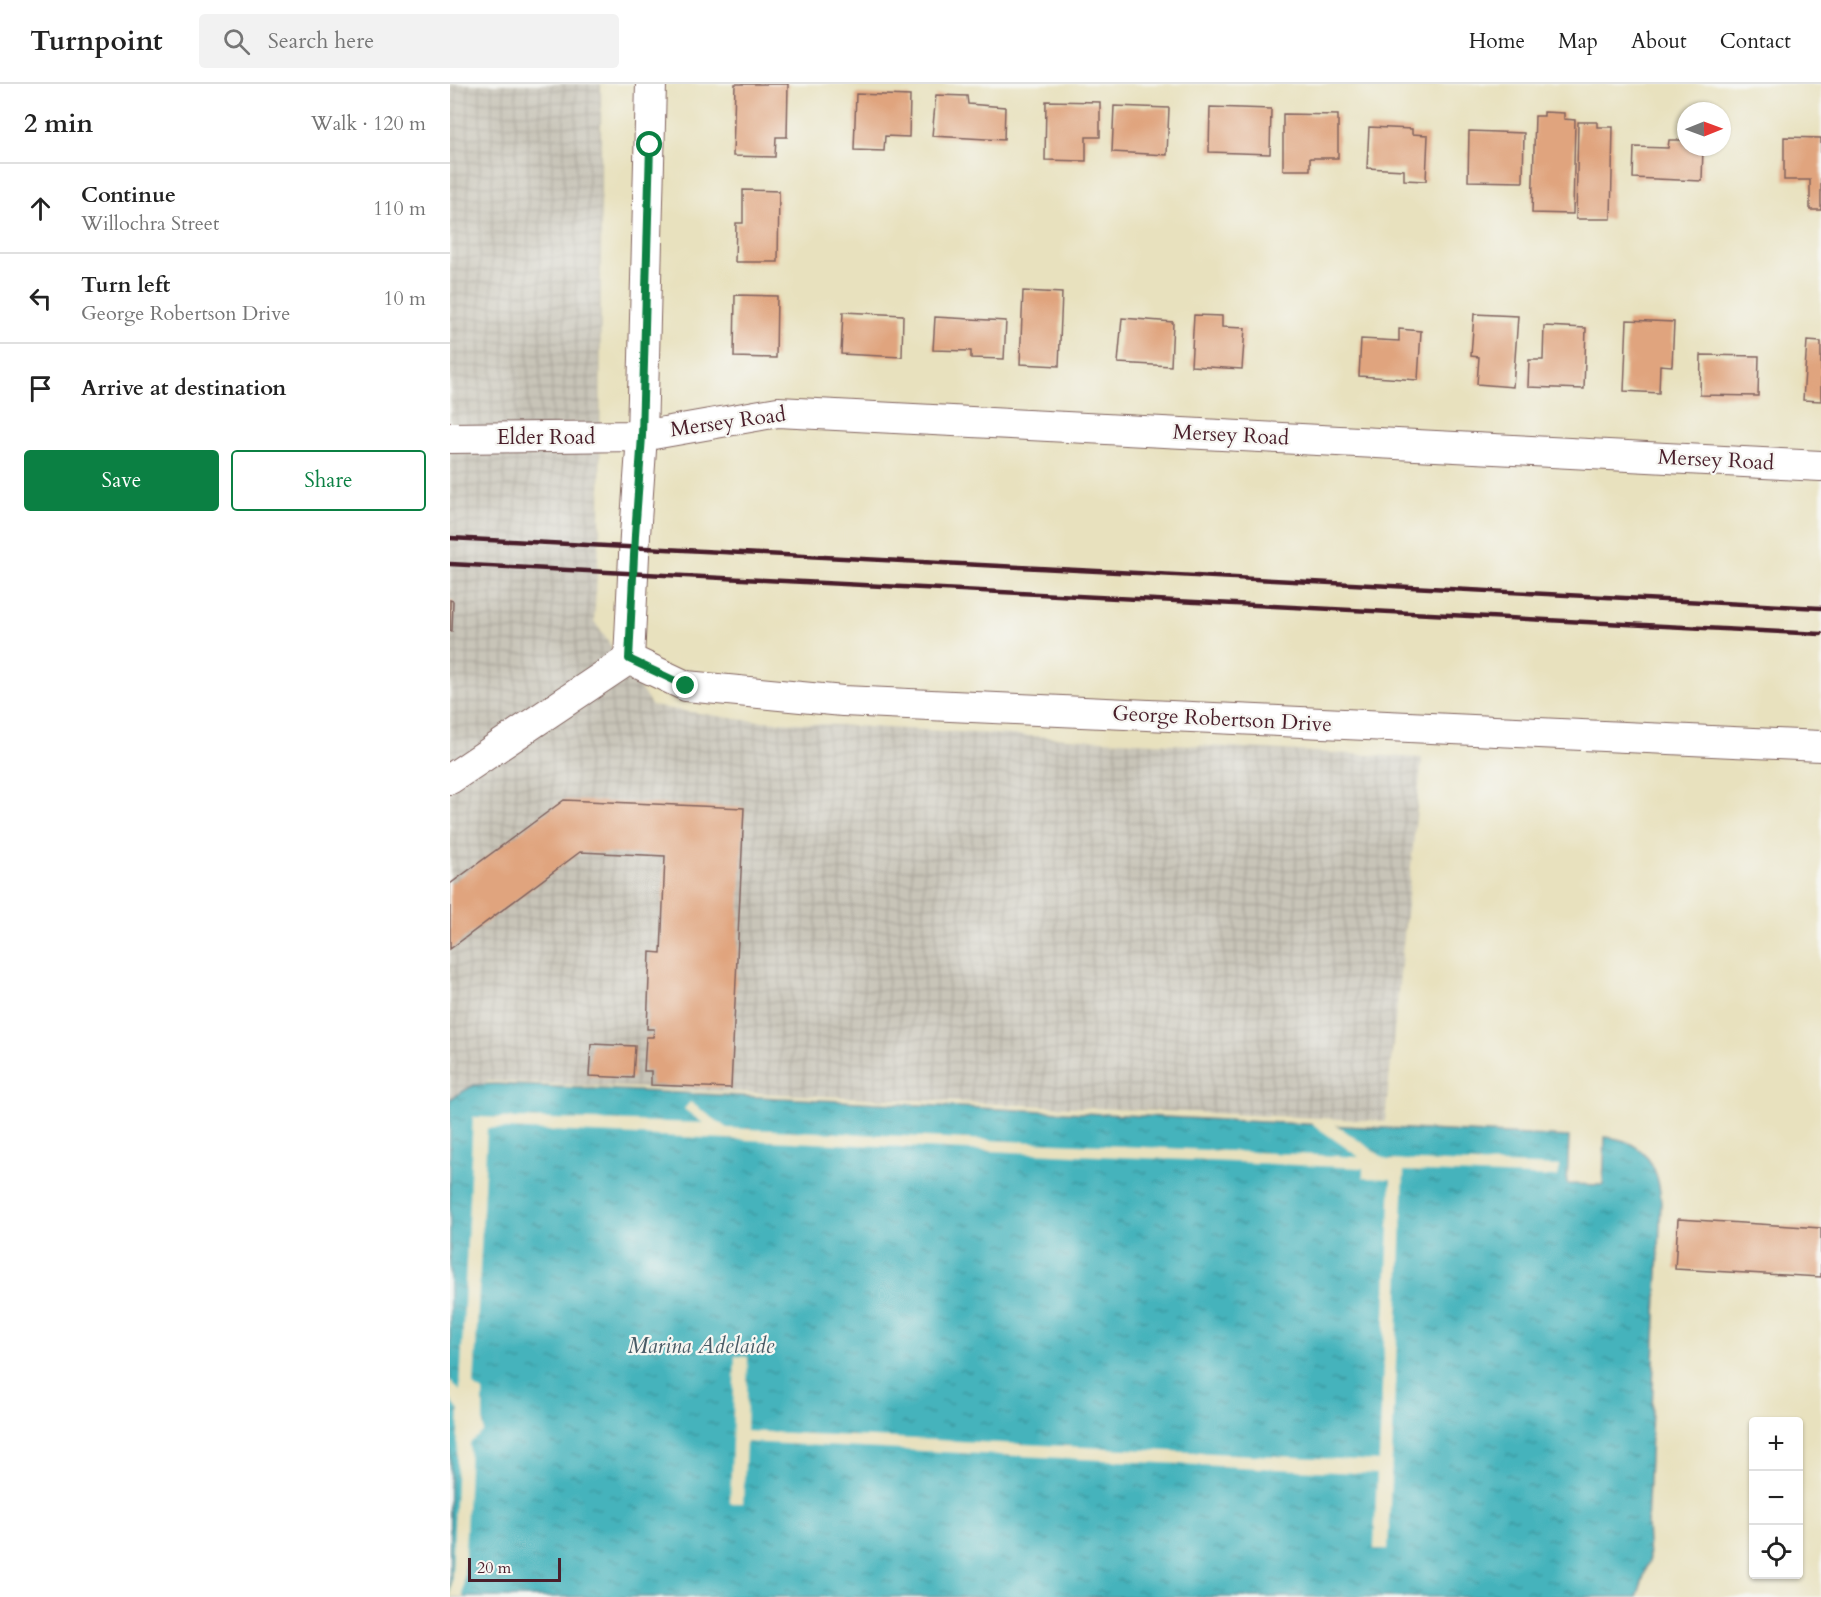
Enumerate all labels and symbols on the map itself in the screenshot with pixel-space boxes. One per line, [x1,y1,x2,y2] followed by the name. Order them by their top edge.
[1677,102,1731,156] north arrow
[636,131,662,157] route start
[668,400,788,444] street label: Mersey Road
[1172,417,1290,453] street label: Mersey Road
[497,423,595,452] street label: Elder Road
[1657,442,1775,478] street label: Mersey Road
[672,672,698,698] route end
[1111,699,1333,739] street label: George Robertson Drive
[628,1331,775,1361] water label: Marina Adelaide
[468,1555,561,1582] scale bar

